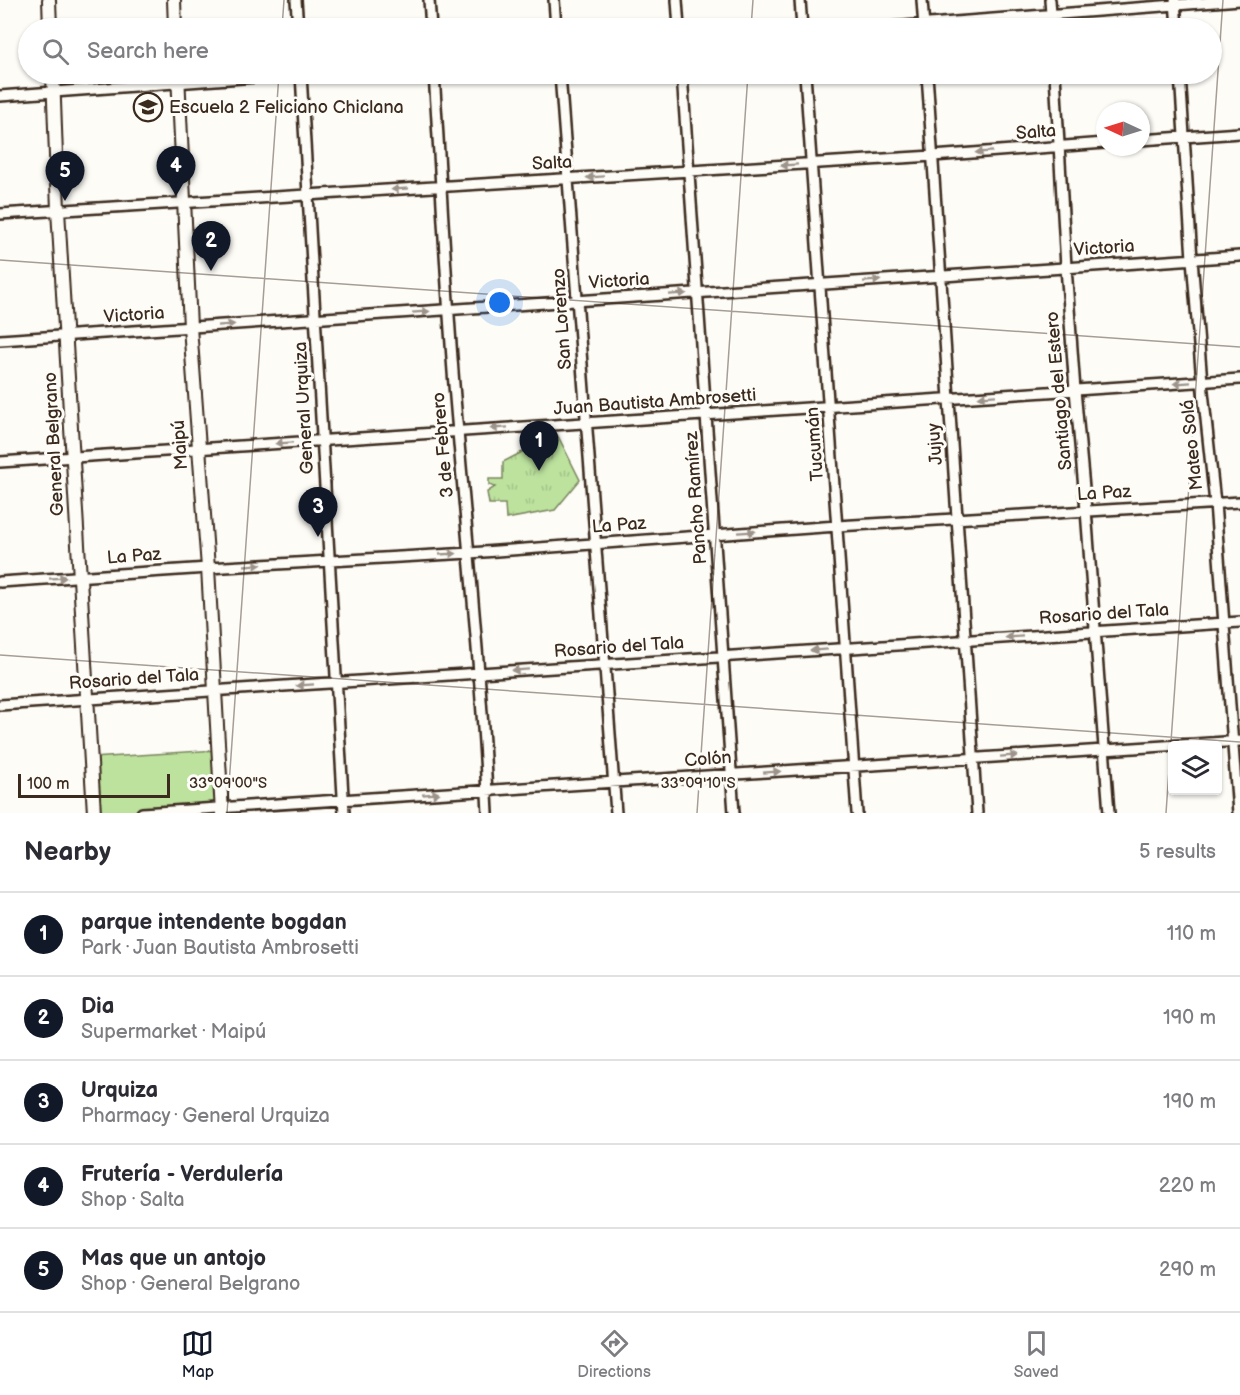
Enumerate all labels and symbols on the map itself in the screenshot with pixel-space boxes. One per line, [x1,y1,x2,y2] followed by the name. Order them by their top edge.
[132,91,164,123] school or university icon: Escuela 2 Feliciano Chiclana
[169,97,404,118] place label: Escuela 2 Feliciano Chiclana
[1096,102,1150,156] north arrow
[1015,120,1057,144] street label: Salta
[156,146,195,196] pin: 4
[974,147,993,157] one-way arrow
[531,151,573,175] street label: Salta
[46,152,84,201] pin: 5
[780,160,799,169] one-way arrow
[585,172,604,181] one-way arrow
[390,184,409,193] one-way arrow
[192,222,230,271] pin: 2
[1073,235,1135,261] street label: Victoria
[548,268,576,370] street label: San Lorenzo
[588,268,650,294] street label: Victoria
[863,276,882,285] one-way arrow
[485,288,514,317] your location
[668,289,687,299] one-way arrow
[103,302,165,328] street label: Victoria
[411,307,430,316] one-way arrow
[1042,311,1076,471] street label: Santiago del Estero
[216,320,235,330] one-way arrow
[290,341,318,475] street label: General Urquiza
[40,371,68,517] street label: General Belgrano
[1172,378,1191,388] one-way arrow
[553,384,757,420] street label: Juan Bautista Ambrosetti
[428,391,458,499] street label: 3 de Febrero
[978,391,997,401] one-way arrow
[1177,399,1207,491] street label: Mateo Solá
[802,406,828,482] street label: Tucumán
[168,419,192,471] street label: Maipú
[520,422,558,471] pin: 1
[923,422,947,466] street label: Jujuy
[490,424,509,433] one-way arrow
[681,430,711,565] street label: Pancho Ramírez
[274,438,293,448] one-way arrow
[1076,481,1132,505] street label: La Paz
[298,488,338,537] pin: 3
[591,513,647,537] street label: La Paz
[737,527,756,537] one-way arrow
[106,544,162,568] street label: La Paz
[438,549,457,559] one-way arrow
[243,561,262,570] one-way arrow
[49,573,68,583] one-way arrow
[1038,599,1170,629] street label: Rosario del Tala
[553,632,685,662] street label: Rosario del Tala
[1004,632,1023,642] one-way arrow
[810,645,829,655] one-way arrow
[68,664,200,694] street label: Rosario del Tala
[511,665,530,675] one-way arrow
[295,680,314,689] one-way arrow
[684,747,732,771] street label: Colón
[999,751,1018,761] one-way arrow
[763,767,782,776] one-way arrow
[18,771,170,798] scale bar
[189,774,267,793] text: 33°09'00"S
[660,774,736,793] text: 33°09'10"S
[421,789,440,799] one-way arrow

